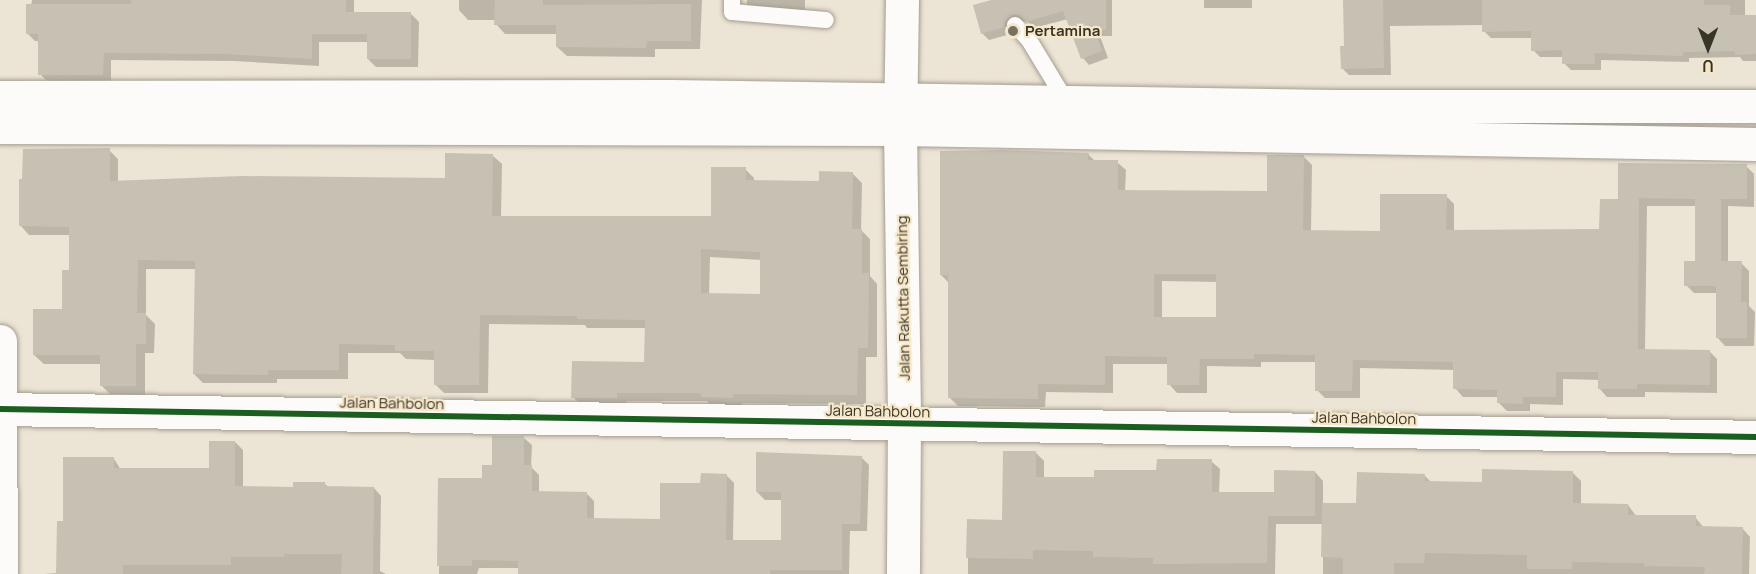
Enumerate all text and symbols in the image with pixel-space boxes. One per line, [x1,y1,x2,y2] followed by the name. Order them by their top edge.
[1678,18,1738,78] north arrow
[1025,22,1100,40] place label: Pertamina
[1006,24,1020,38] marker: Pertamina
[1702,55,1714,77] text: U
[893,215,913,381] street label: Jalan Rakutta Sembiring
[340,393,444,413] street label: Jalan Bahbolon
[826,401,930,421] street label: Jalan Bahbolon
[1312,408,1416,428] street label: Jalan Bahbolon

